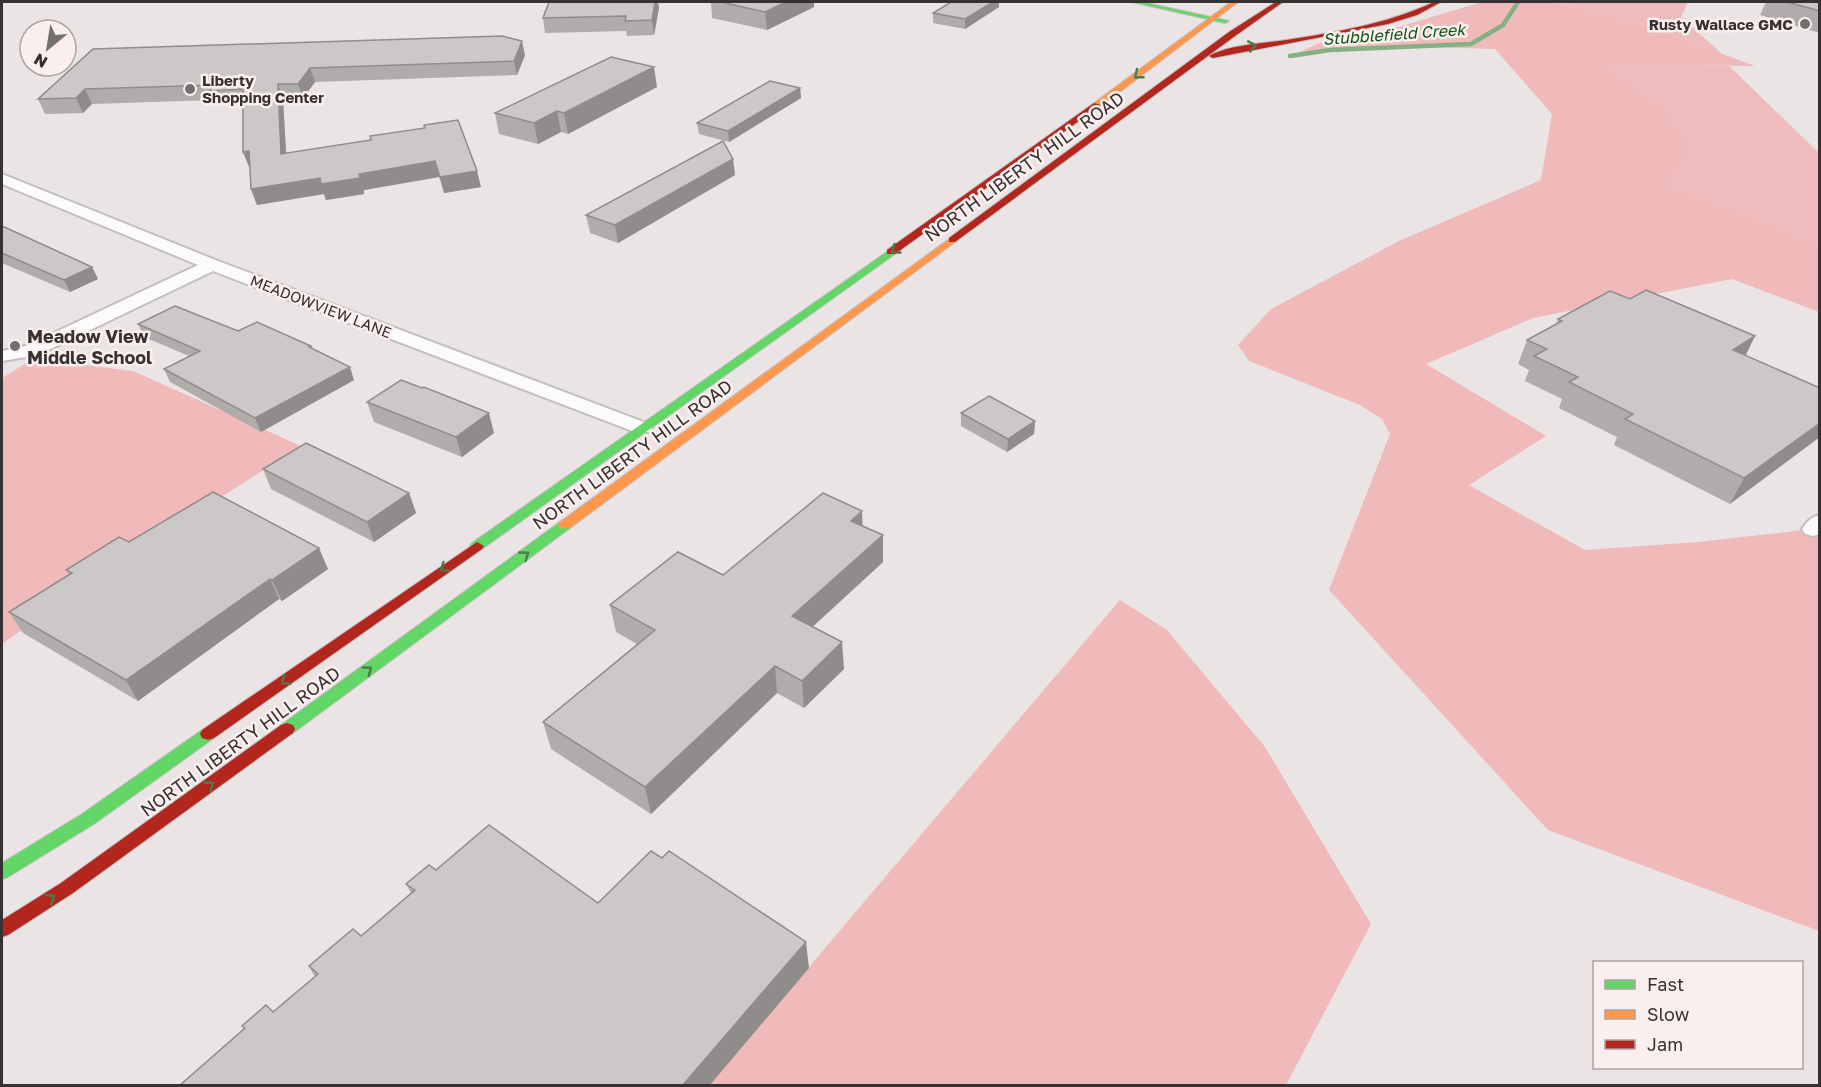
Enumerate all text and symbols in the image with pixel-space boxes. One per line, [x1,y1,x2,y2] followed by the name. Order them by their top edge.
[1649,15,1793,33] place label: Rusty Wallace GMC
[1798,17,1812,31] marker: Rusty Wallace GMC
[18,18,78,78] north arrow
[1322,19,1468,49] water label: Stubblefield Creek
[1246,40,1256,53] one-way arrow
[30,49,51,73] text: N
[1134,67,1145,78] one-way arrow
[202,71,324,106] place label: Liberty Shopping Center
[183,82,197,96] marker: Liberty Shopping Center
[920,86,1128,246] street label: NORTH LIBERTY HILL ROAD
[890,242,901,253] one-way arrow
[248,271,394,341] street label: MEADOWVIEW LANE
[27,325,152,368] place label: Meadow View Middle School
[8,339,22,353] marker: Meadow View Middle School
[528,374,736,534] street label: NORTH LIBERTY HILL ROAD
[518,551,529,562] one-way arrow
[440,561,451,572] one-way arrow
[136,661,344,821] street label: NORTH LIBERTY HILL ROAD
[361,666,372,677] one-way arrow
[280,674,291,685] one-way arrow
[204,781,215,792] one-way arrow
[45,893,55,905] one-way arrow
[1593,961,1803,1069] legend
[1647,973,1684,995] text: Fast
[1647,1003,1690,1025] text: Slow
[1647,1033,1683,1055] text: Jam

